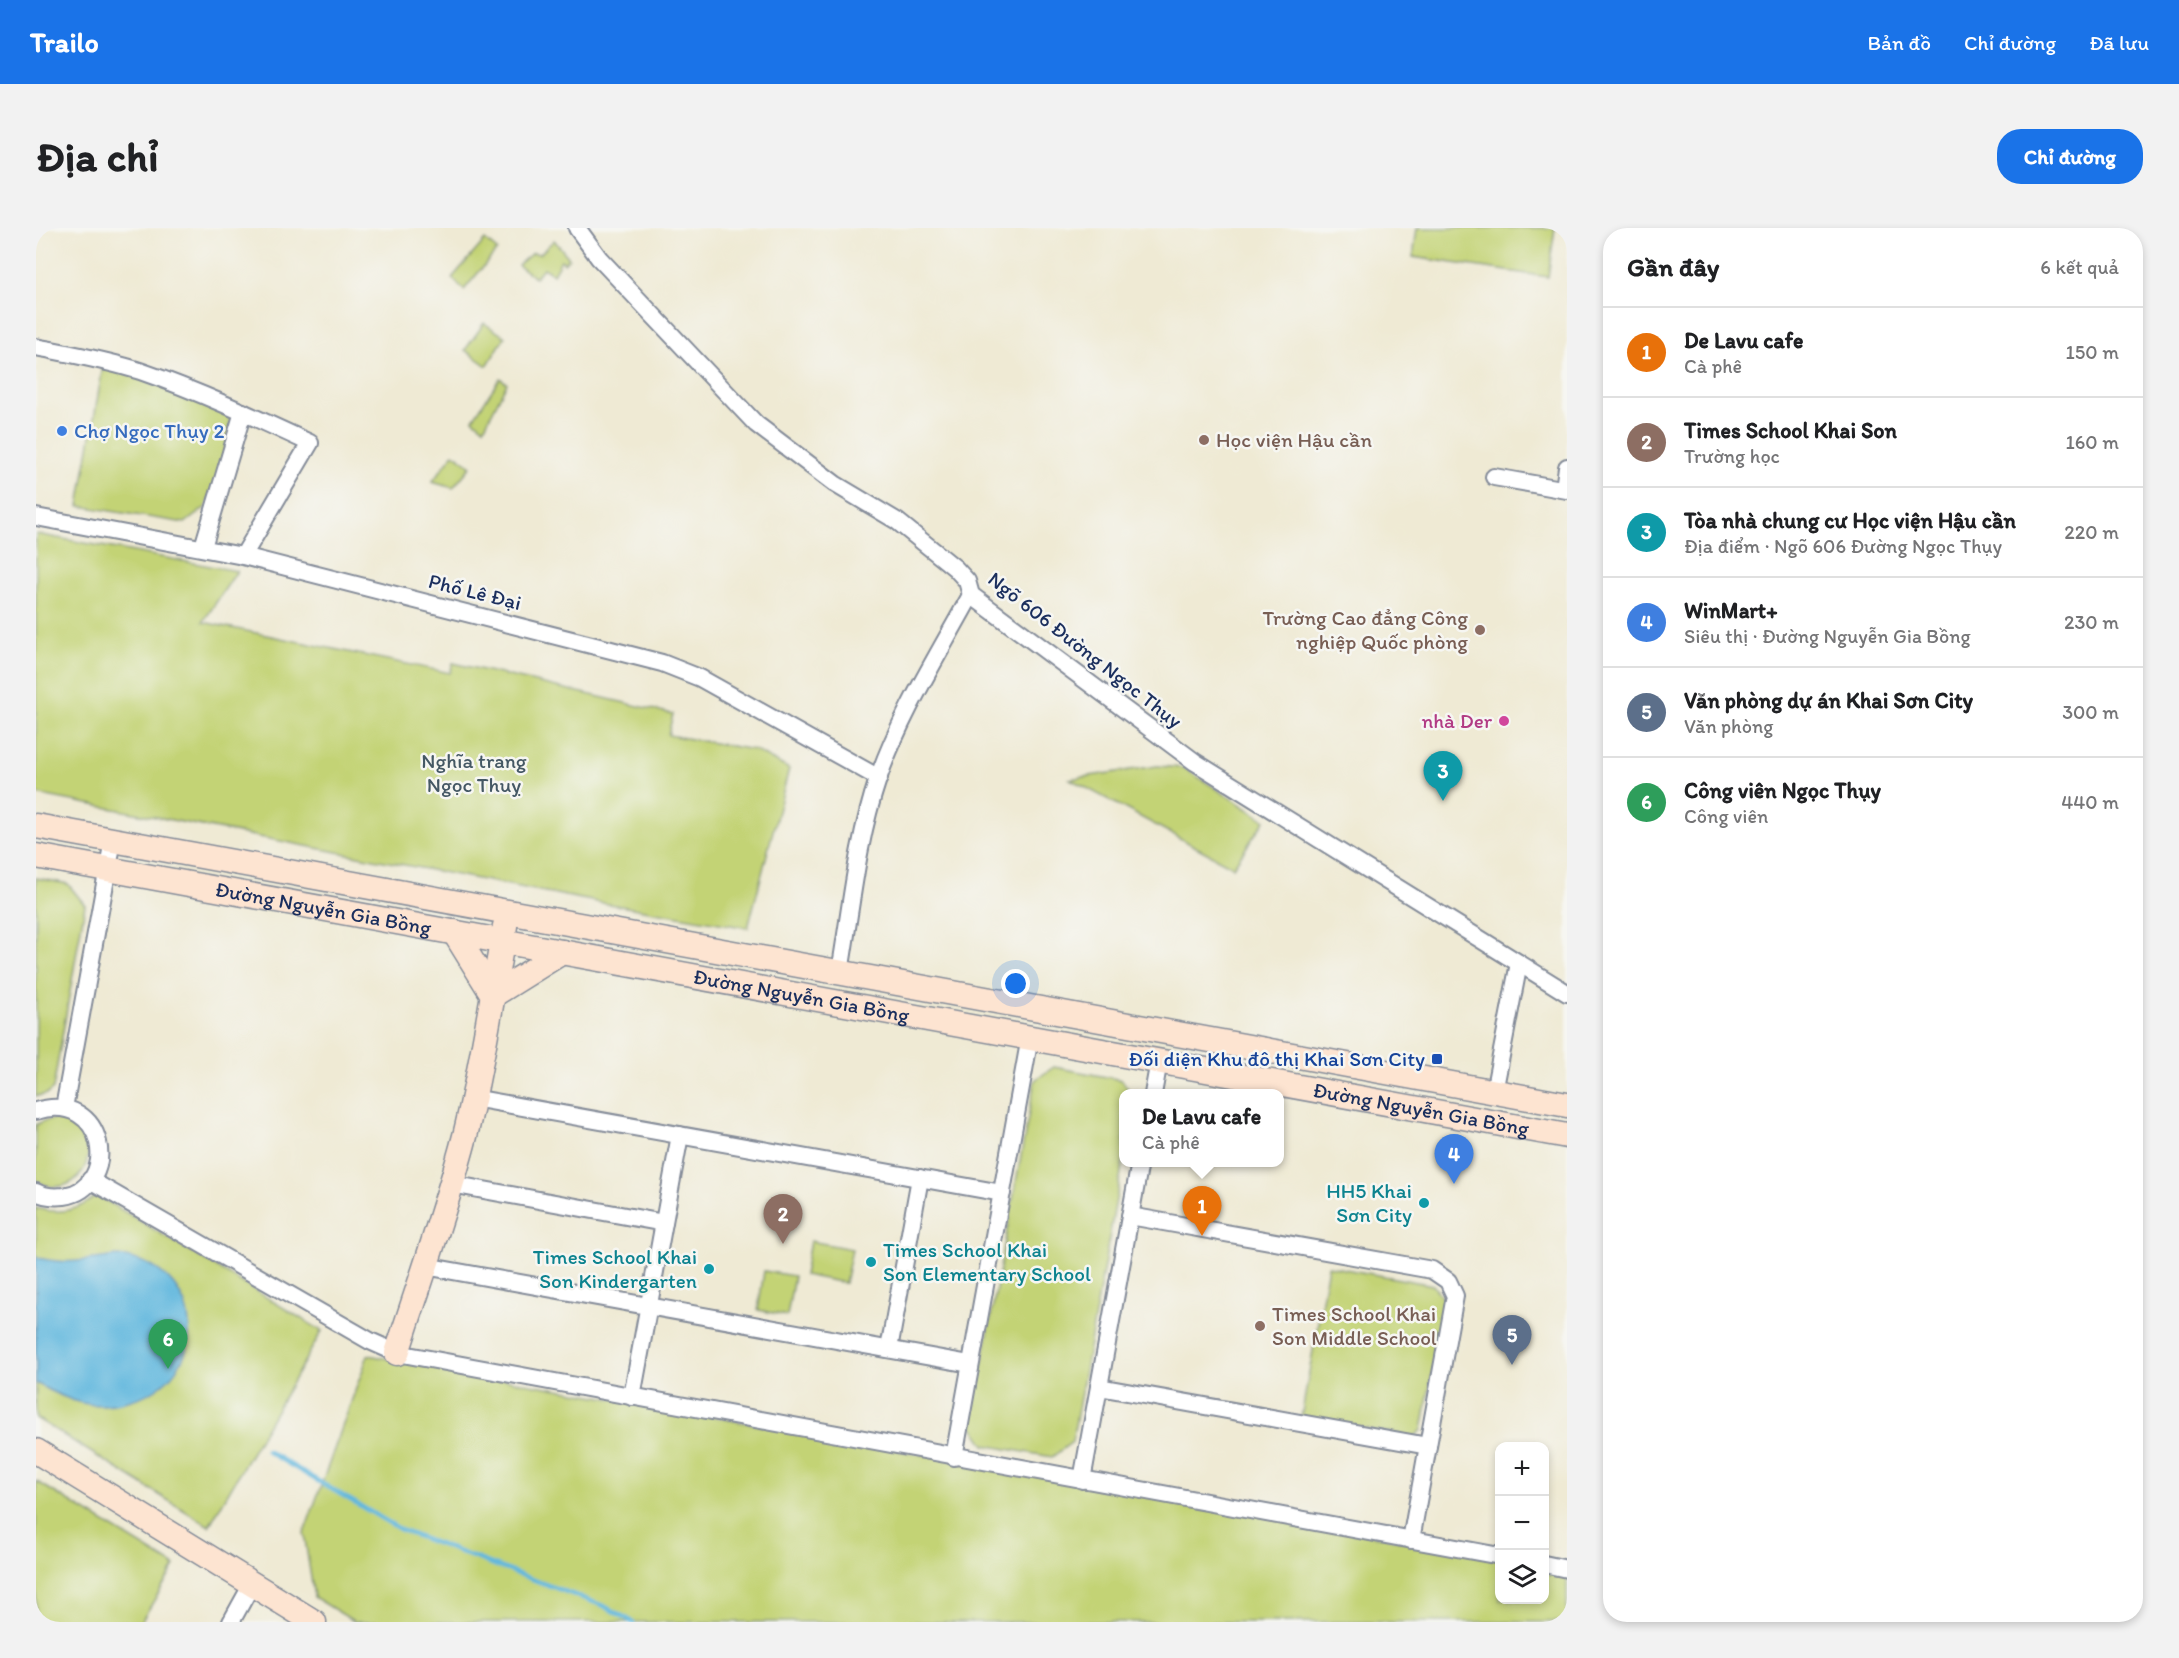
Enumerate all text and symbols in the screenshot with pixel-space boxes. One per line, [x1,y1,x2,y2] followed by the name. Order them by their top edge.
[30,25,99,59] text: Trailo
[1867,30,1931,55] text: Bản đồ
[1964,30,2056,55] text: Chỉ đường
[2089,30,2149,55] text: Đã lưu
[1997,129,2143,184] button: Chỉ đường
[36,131,159,182] text: Địa chỉ
[1627,251,1719,283] text: Gần đây
[2040,255,2119,279] text: 6 kết quả
[1684,327,1804,354] text: De Lavu cafe
[1642,340,1651,364] text: 1
[2066,340,2119,364] text: 150 m
[1684,354,1742,378] text: Cà phê
[1684,417,1897,444] text: Times School Khai Son
[74,418,225,443] place label: Chợ Ngọc Thụy 2
[55,424,69,438] marker: Chợ Ngọc Thụy 2
[1216,427,1372,452] place label: Học viện Hậu cần
[1641,430,1652,454] text: 2
[2066,430,2119,454] text: 160 m
[1197,433,1211,447] marker: Học viện Hậu cần
[1684,444,1780,468] text: Trường học
[1684,507,2016,534] text: Tòa nhà chung cư Học viện Hậu cần
[1641,520,1652,544] text: 3
[2064,520,2119,544] text: 220 m
[1684,534,2002,558] text: Địa điểm · Ngõ 606 Đường Ngọc Thụy
[983,566,1187,733] street label: Ngõ 606 Đường Ngọc Thụy
[426,568,524,615] street label: Phố Lê Đại
[1684,597,1778,624] text: WinMart+
[1262,605,1468,654] place label: Trường Cao đẳng Công nghiệp Quốc phòng
[1640,610,1653,634] text: 4
[2064,610,2119,634] text: 230 m
[1473,623,1487,637] marker: Trường Cao đẳng Công nghiệp Quốc phòng
[1684,624,1971,648] text: Siêu thị · Đường Nguyễn Gia Bồng
[1684,687,1973,714] text: Văn phòng dự án Khai Sơn City
[1641,700,1652,724] text: 5
[2062,700,2119,724] text: 300 m
[1421,708,1493,733] place label: nhà Der
[1497,714,1511,728] marker: nhà Der
[1684,714,1773,738] text: Văn phòng
[421,748,527,797] park label: Nghĩa trang Ngọc Thuỵ
[1424,752,1462,801] pin: 3
[1684,777,1881,804] text: Công viên Ngọc Thụy
[1641,790,1652,814] text: 6
[2061,790,2119,814] text: 440 m
[1684,804,1768,828] text: Công viên
[213,876,434,940] street label: Đường Nguyễn Gia Bồng
[691,963,912,1028] street label: Đường Nguyễn Gia Bồng
[1001,969,1030,998] your location
[1128,1046,1425,1071] place label: Đối diện Khu đô thị Khai Sơn City
[1430,1052,1444,1066] marker: Đối diện Khu đô thị Khai Sơn City
[1311,1077,1532,1141] street label: Đường Nguyễn Gia Bồng
[1119,1089,1284,1167] popup
[1142,1103,1261,1130] text: De Lavu cafe
[1142,1130,1200,1154] text: Cà phê
[1434,1134,1474,1184] pin: 4
[1326,1178,1412,1227] place label: HH5 Khai Sơn City
[1182,1186,1222,1236] pin: 1
[764,1194,802,1244] pin: 2
[1417,1196,1431,1210] marker: HH5 Khai Sơn City
[883,1237,1091,1286] place label: Times School Khai Son Elementary School
[533,1244,697,1293] place label: Times School Khai Son Kindergarten
[864,1255,878,1269] marker: Times School Khai Son Elementary School
[702,1262,716,1276] marker: Times School Khai Son Kindergarten
[1272,1301,1437,1350] place label: Times School Khai Son Middle School
[1492,1316,1532,1365] pin: 5
[1253,1319,1267,1333] marker: Times School Khai Son Middle School
[148,1320,188,1369] pin: 6
[1495,1442,1549,1604] map controls
[1495,1442,1549,1496] button: +
[1495,1496,1549,1550] button: −
[1495,1550,1549,1604] button: layers

